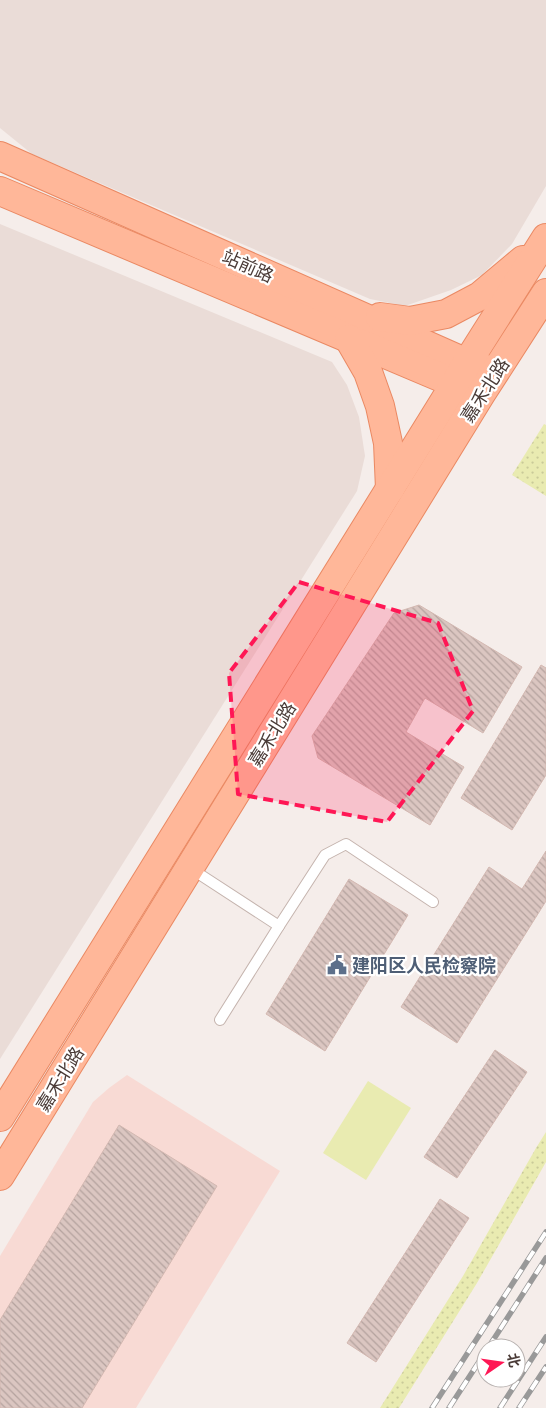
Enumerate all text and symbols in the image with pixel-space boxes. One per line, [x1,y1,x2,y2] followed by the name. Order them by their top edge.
[219,245,277,287] street label: 站前路
[456,354,514,426] street label: 嘉禾北路
[243,697,301,771] street label: 嘉禾北路
[326,954,348,976] public building icon: 建阳区人民检察院
[352,954,496,977] place label: 建阳区人民检察院
[31,1042,89,1116] street label: 嘉禾北路
[476,1338,526,1388] north arrow
[503,1351,524,1369] text: 北

